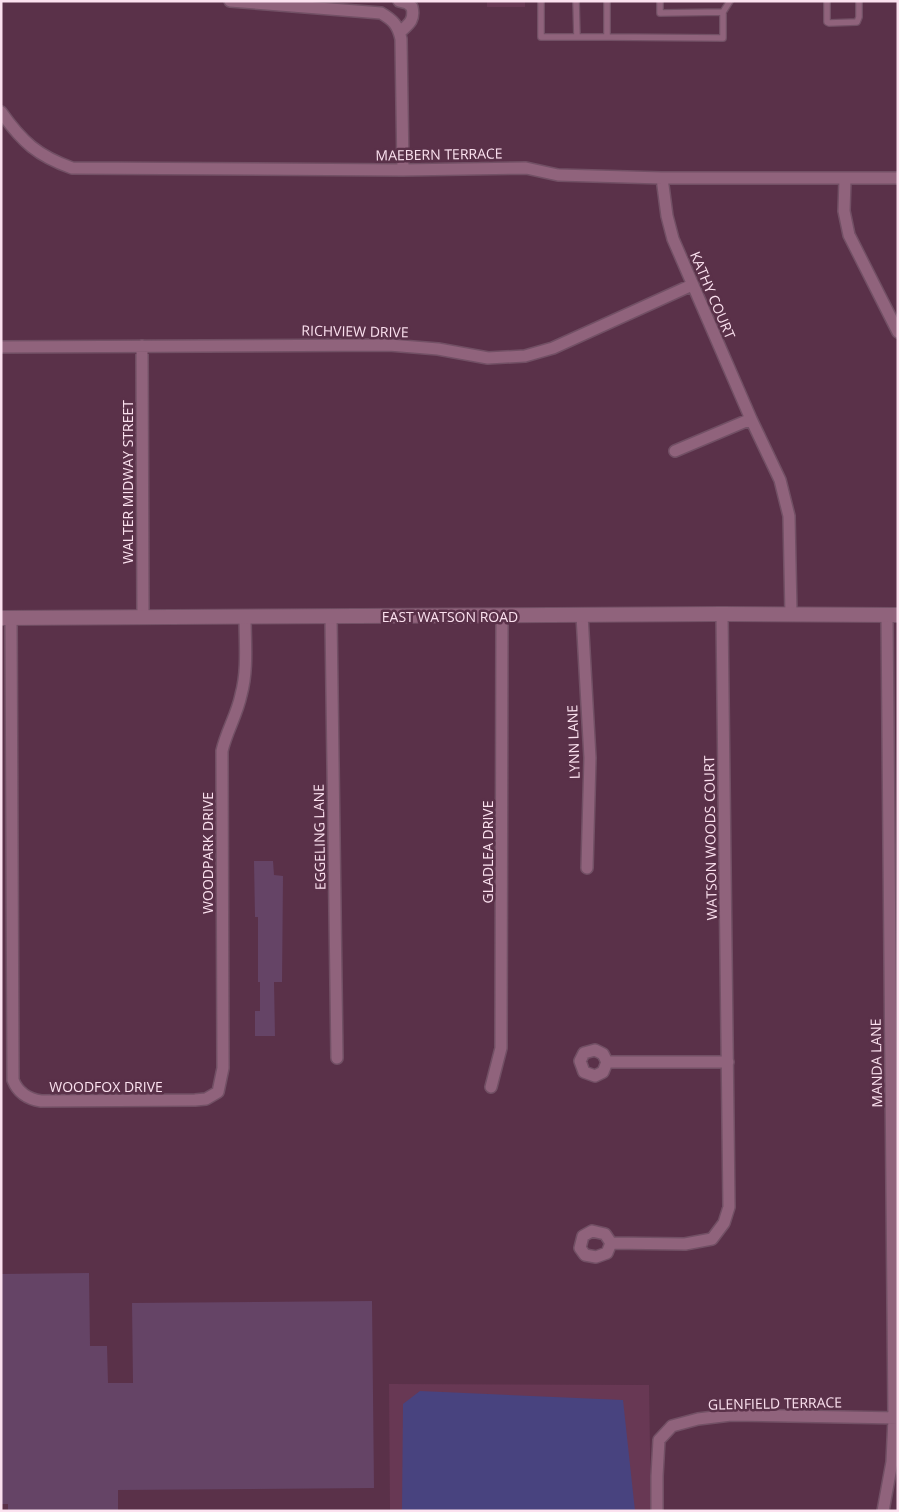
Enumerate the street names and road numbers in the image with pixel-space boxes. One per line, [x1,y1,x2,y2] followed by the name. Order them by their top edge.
[375,143,503,165] street label: MAEBERN TERRACE
[686,248,740,342] street label: KATHY COURT
[301,321,409,341] street label: RICHVIEW DRIVE
[118,400,137,564] street label: WALTER MIDWAY STREET
[382,607,518,626] street label: EAST WATSON ROAD
[562,705,584,779] street label: LYNN LANE
[699,755,721,920] street label: WATSON WOODS COURT
[309,784,329,890] street label: EGGELING LANE
[198,792,217,914] street label: WOODPARK DRIVE
[478,801,497,903] street label: GLADLEA DRIVE
[866,1018,886,1108] street label: MANDA LANE
[49,1077,163,1096] street label: WOODFOX DRIVE
[708,1392,842,1414] street label: GLENFIELD TERRACE

